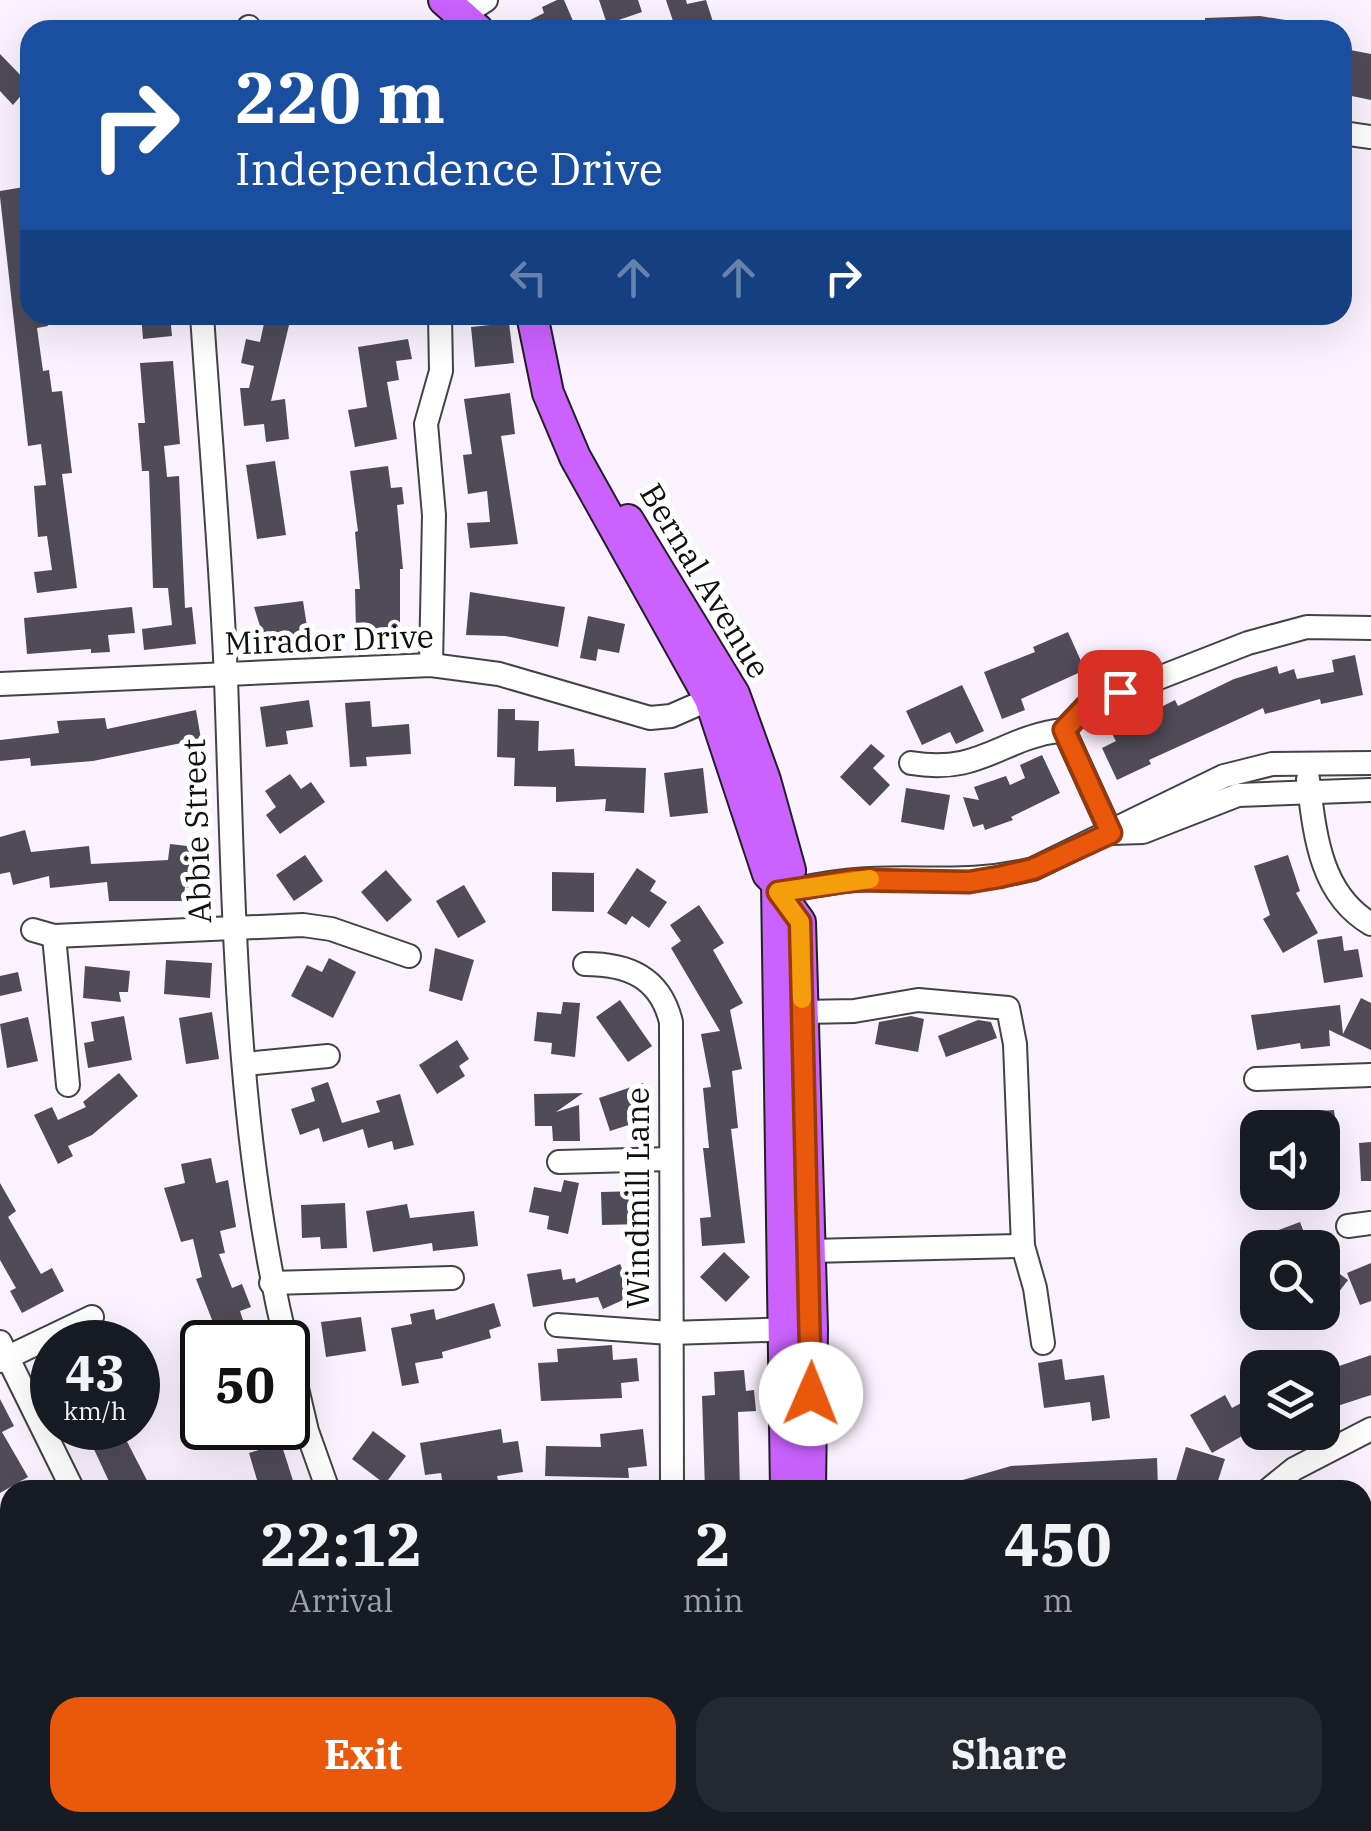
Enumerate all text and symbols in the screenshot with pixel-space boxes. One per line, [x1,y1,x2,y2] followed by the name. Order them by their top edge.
[235,51,445,142] text: 220 m
[70,60,200,190] icon: right
[235,139,663,197] text: Independence Drive
[501,250,556,305] icon: left
[606,250,661,305] icon: ahead
[711,250,766,305] icon: ahead
[816,250,871,305] icon: right
[631,475,781,686] street label: Bernal Avenue
[224,614,434,664] street label: Mirador Drive
[1078,650,1163,735] pin
[1093,665,1148,720] icon: arrive
[172,738,220,924] street label: Abbie Street
[616,1087,658,1309] street label: Windmill Lane
[1240,1110,1340,1450] map controls
[1240,1110,1340,1210] button: sound
[1240,1230,1340,1330] button: search
[180,1320,310,1450] speed limit sign: 50
[65,1340,125,1405] text: 43
[759,1342,863,1446] position arrow
[1240,1350,1340,1450] button: layers
[63,1394,127,1427] text: km/h
[260,1504,422,1583] text: 22:12
[695,1504,731,1583] text: 2
[1004,1504,1112,1583] text: 450
[289,1579,393,1621] text: Arrival
[683,1579,744,1621] text: min
[1043,1579,1073,1621] text: m
[50,1697,676,1812] button: Exit
[696,1697,1322,1812] button: Share

